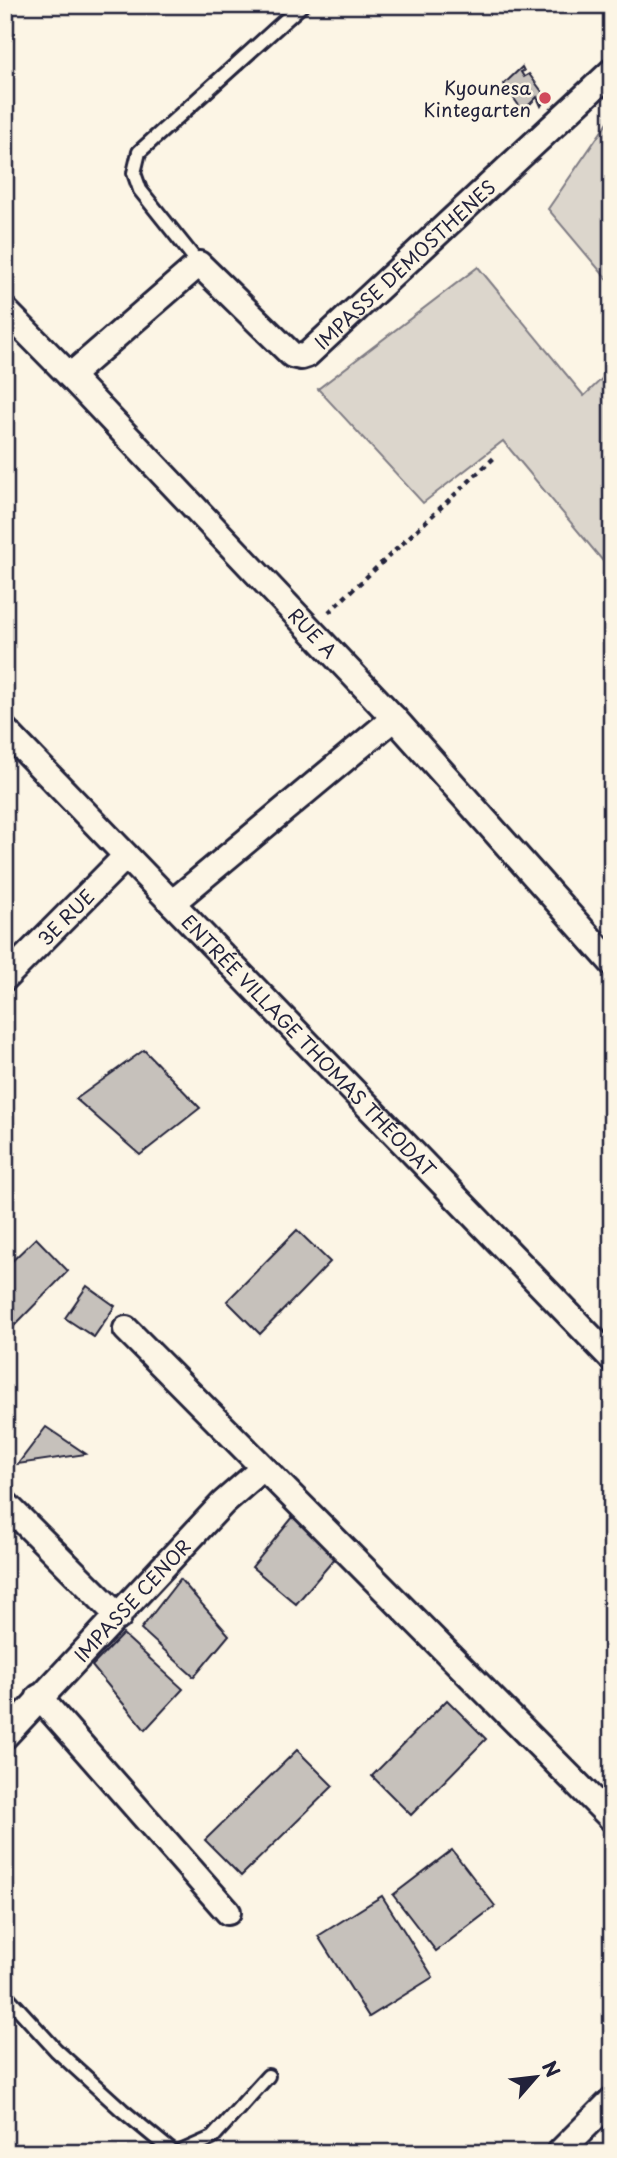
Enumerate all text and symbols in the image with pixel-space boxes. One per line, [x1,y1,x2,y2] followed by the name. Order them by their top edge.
[424,73,531,123] place label: Kyounesa Kintegarten
[537,90,553,106] marker: Kyounesa Kintegarten
[308,173,501,355] street label: IMPASSE DEMOSTHENES
[282,601,344,664] street label: RUE A
[31,882,100,952] street label: 3E RUE
[176,908,443,1183] street label: ENTRÉE VILLAGE THOMAS THÉODAT
[67,1532,197,1668] street label: IMPASSE CENOR
[502,2042,572,2112] north arrow
[536,2055,568,2082] text: N

